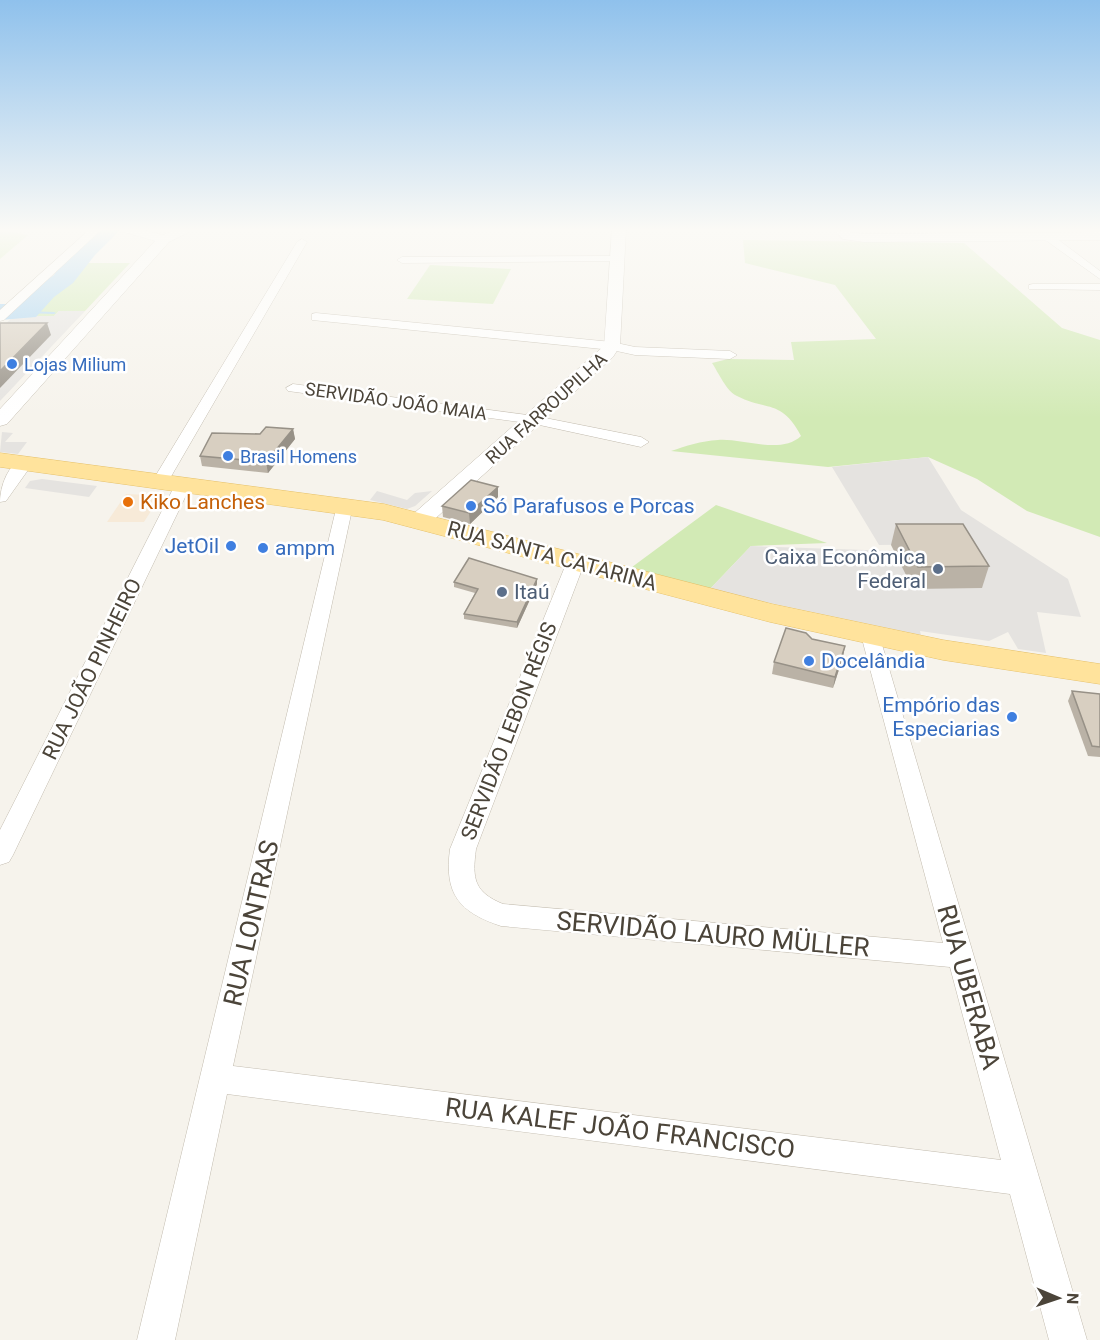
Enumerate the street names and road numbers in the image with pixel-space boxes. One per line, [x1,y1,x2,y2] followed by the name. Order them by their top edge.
[481,348,611,468] street label: RUA FARROUPILHA
[304,378,489,424] street label: SERVIDÃO JOÃO MAIA
[445,516,660,596] street label: RUA SANTA CATARINA
[38,575,146,763] street label: RUA JOÃO PINHEIRO
[456,619,562,843] street label: SERVIDÃO LEBON RÉGIS
[217,837,285,1009] street label: RUA LONTRAS
[931,901,1007,1073] street label: RUA UBERABA
[555,905,871,963] street label: SERVIDÃO LAURO MÜLLER
[443,1092,797,1164] street label: RUA KALEF JOÃO FRANCISCO

